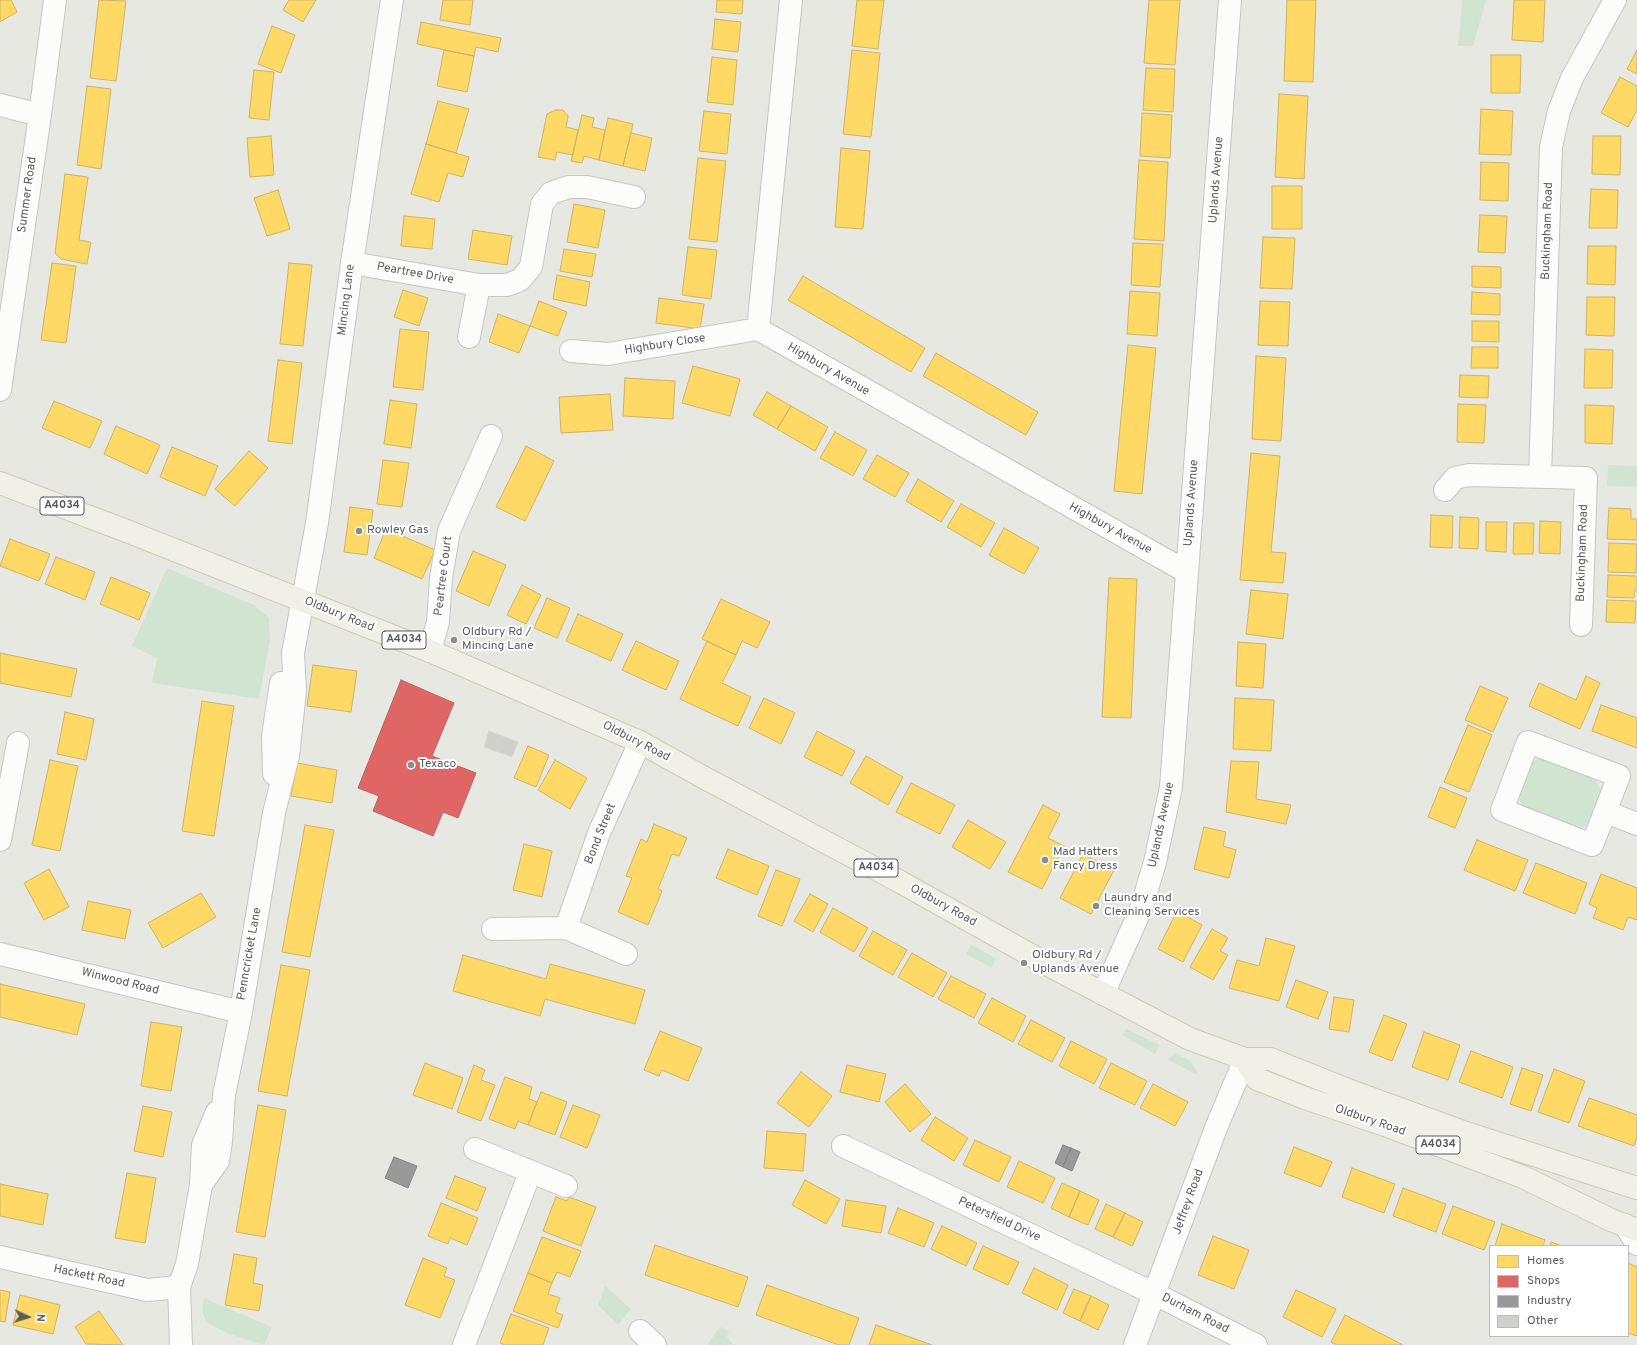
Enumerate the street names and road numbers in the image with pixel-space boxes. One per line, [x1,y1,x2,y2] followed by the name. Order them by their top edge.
[1207,136,1227,224] street label: Uplands Avenue
[16,156,40,234] street label: Summer Road
[1539,182,1557,280] street label: Buckingham Road
[375,260,455,288] street label: Peartree Drive
[335,264,359,336] street label: Mincing Lane
[623,331,707,359] street label: Highbury Close
[784,341,872,399] street label: Highbury Avenue
[1182,459,1202,547] street label: Uplands Avenue
[40,497,84,515] road number: A4034
[1066,500,1154,558] street label: Highbury Avenue
[1574,504,1592,602] street label: Buckingham Road
[432,535,456,617] street label: Peartree Court
[302,594,376,636] street label: Oldbury Road
[382,631,426,649] road number: A4034
[600,719,672,765] street label: Oldbury Road
[1146,781,1178,869] street label: Uplands Avenue
[582,802,620,866] street label: Bond Street
[854,859,898,877] road number: A4034
[907,882,979,930] street label: Oldbury Road
[235,906,265,1002] street label: Penncricket Lane
[80,965,160,999] street label: Winwood Road
[1333,1102,1407,1140] street label: Oldbury Road
[1416,1136,1460,1154] road number: A4034
[1170,1167,1208,1237] street label: Jeffrey Road
[955,1195,1043,1245] street label: Petersfield Drive
[52,1262,126,1292] street label: Hackett Road
[1159,1291,1231,1337] street label: Durham Road

